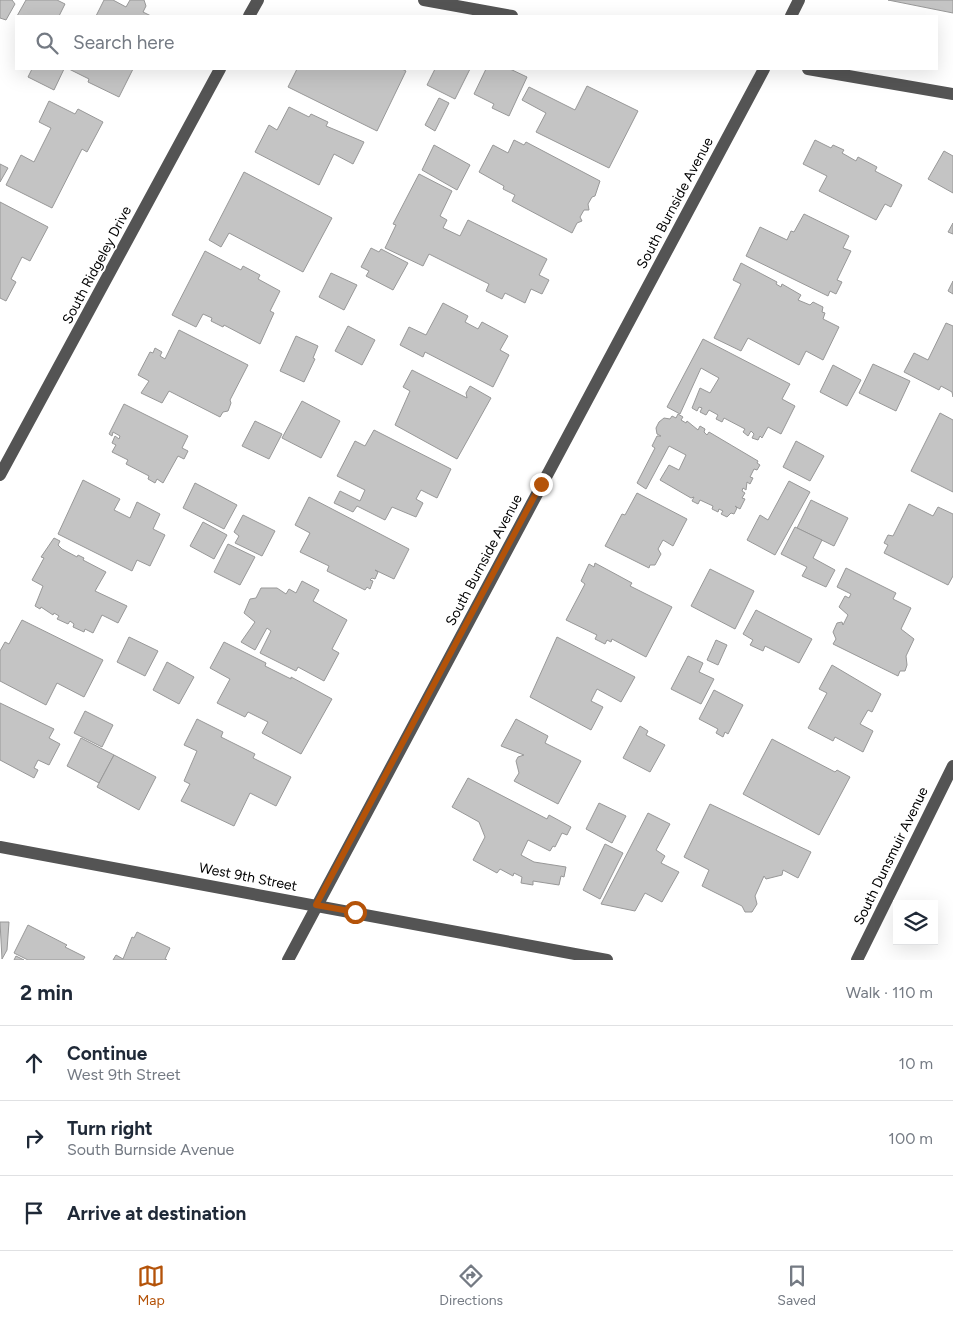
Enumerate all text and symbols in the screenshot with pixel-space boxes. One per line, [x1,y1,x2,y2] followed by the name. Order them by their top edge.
[15,15,938,70] search box
[33,29,61,57] icon: search
[73,31,175,54] text: Search here
[633,134,717,272] street label: South Burnside Avenue
[59,203,135,327] street label: South Ridgeley Drive
[530,473,553,496] route end
[442,491,526,629] street label: South Burnside Avenue
[850,784,932,928] street label: South Dunsmuir Avenue
[198,859,298,895] street label: West 9th Street
[893,900,938,945] map controls
[893,900,938,945] button: layers
[344,901,367,924] route start
[20,980,73,1005] text: 2 min
[846,983,933,1002] text: Walk · 110 m
[67,1042,147,1065] text: Continue
[20,1049,48,1077] icon: ahead
[899,1054,933,1073] text: 10 m
[67,1065,181,1084] text: West 9th Street
[67,1117,153,1140] text: Turn right
[20,1124,48,1152] icon: right
[888,1129,933,1148] text: 100 m
[67,1140,234,1159] text: South Burnside Avenue
[20,1199,48,1227] icon: arrive
[67,1202,246,1225] text: Arrive at destination
[137,1262,165,1309] tab: Map
[439,1262,503,1309] tab: Directions
[777,1262,816,1309] tab: Saved

